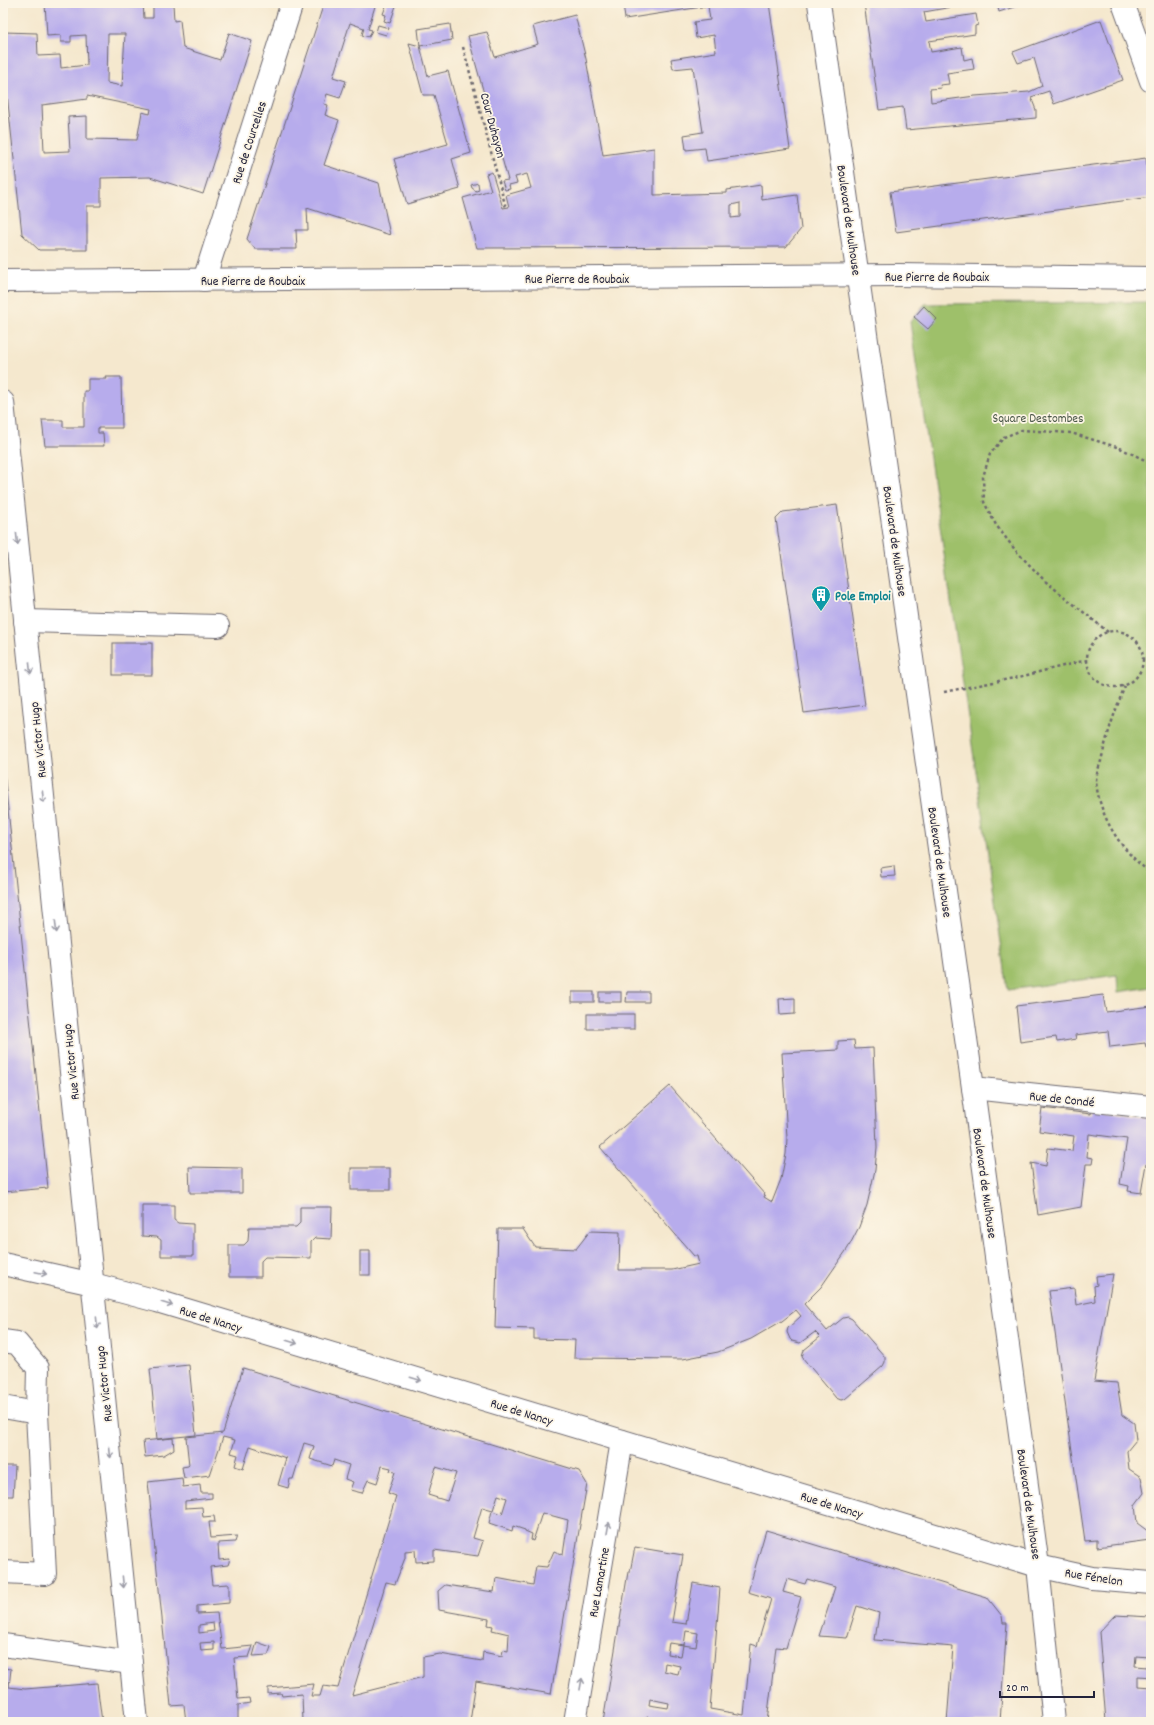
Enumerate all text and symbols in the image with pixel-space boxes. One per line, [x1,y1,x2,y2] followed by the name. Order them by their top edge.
[474,91,509,160] street label: Cour Duhayon
[228,99,273,187] street label: Rue de Courcelles
[830,164,865,277] street label: Boulevard de Mulhouse
[885,269,989,288] street label: Rue Pierre de Roubaix
[525,271,629,290] street label: Rue Pierre de Roubaix
[201,273,305,292] street label: Rue Pierre de Roubaix
[993,410,1083,429] park label: Square Destombes
[876,485,911,598] street label: Boulevard de Mulhouse
[13,532,21,545] one-way arrow
[810,584,832,612] building icon: Pole Emploi
[835,588,891,607] place label: Pole Emploi
[26,661,34,674] one-way arrow
[26,700,53,779] street label: Rue Victor Hugo
[40,790,47,803] one-way arrow
[921,806,956,919] street label: Boulevard de Mulhouse
[53,920,60,933] one-way arrow
[59,1022,86,1101] street label: Rue Victor Hugo
[1028,1088,1096,1113] street label: Rue de Condé
[966,1127,1001,1240] street label: Boulevard de Mulhouse
[34,1269,47,1277] one-way arrow
[160,1301,173,1308] one-way arrow
[177,1302,245,1339] street label: Rue de Nancy
[93,1316,100,1329] one-way arrow
[285,1339,298,1346] one-way arrow
[92,1344,119,1423] street label: Rue Victor Hugo
[409,1376,422,1383] one-way arrow
[488,1395,556,1432] street label: Rue de Nancy
[106,1446,113,1459] one-way arrow
[1010,1448,1045,1561] street label: Boulevard de Mulhouse
[798,1488,866,1525] street label: Rue de Nancy
[604,1522,612,1535] one-way arrow
[585,1546,616,1619] street label: Rue Lamartine
[1063,1564,1124,1592] street label: Rue Fénelon
[119,1575,127,1588] one-way arrow
[1000,1673,1094,1699] scale bar
[577,1677,585,1690] one-way arrow
[1006,1680,1029,1697] text: 20 m

